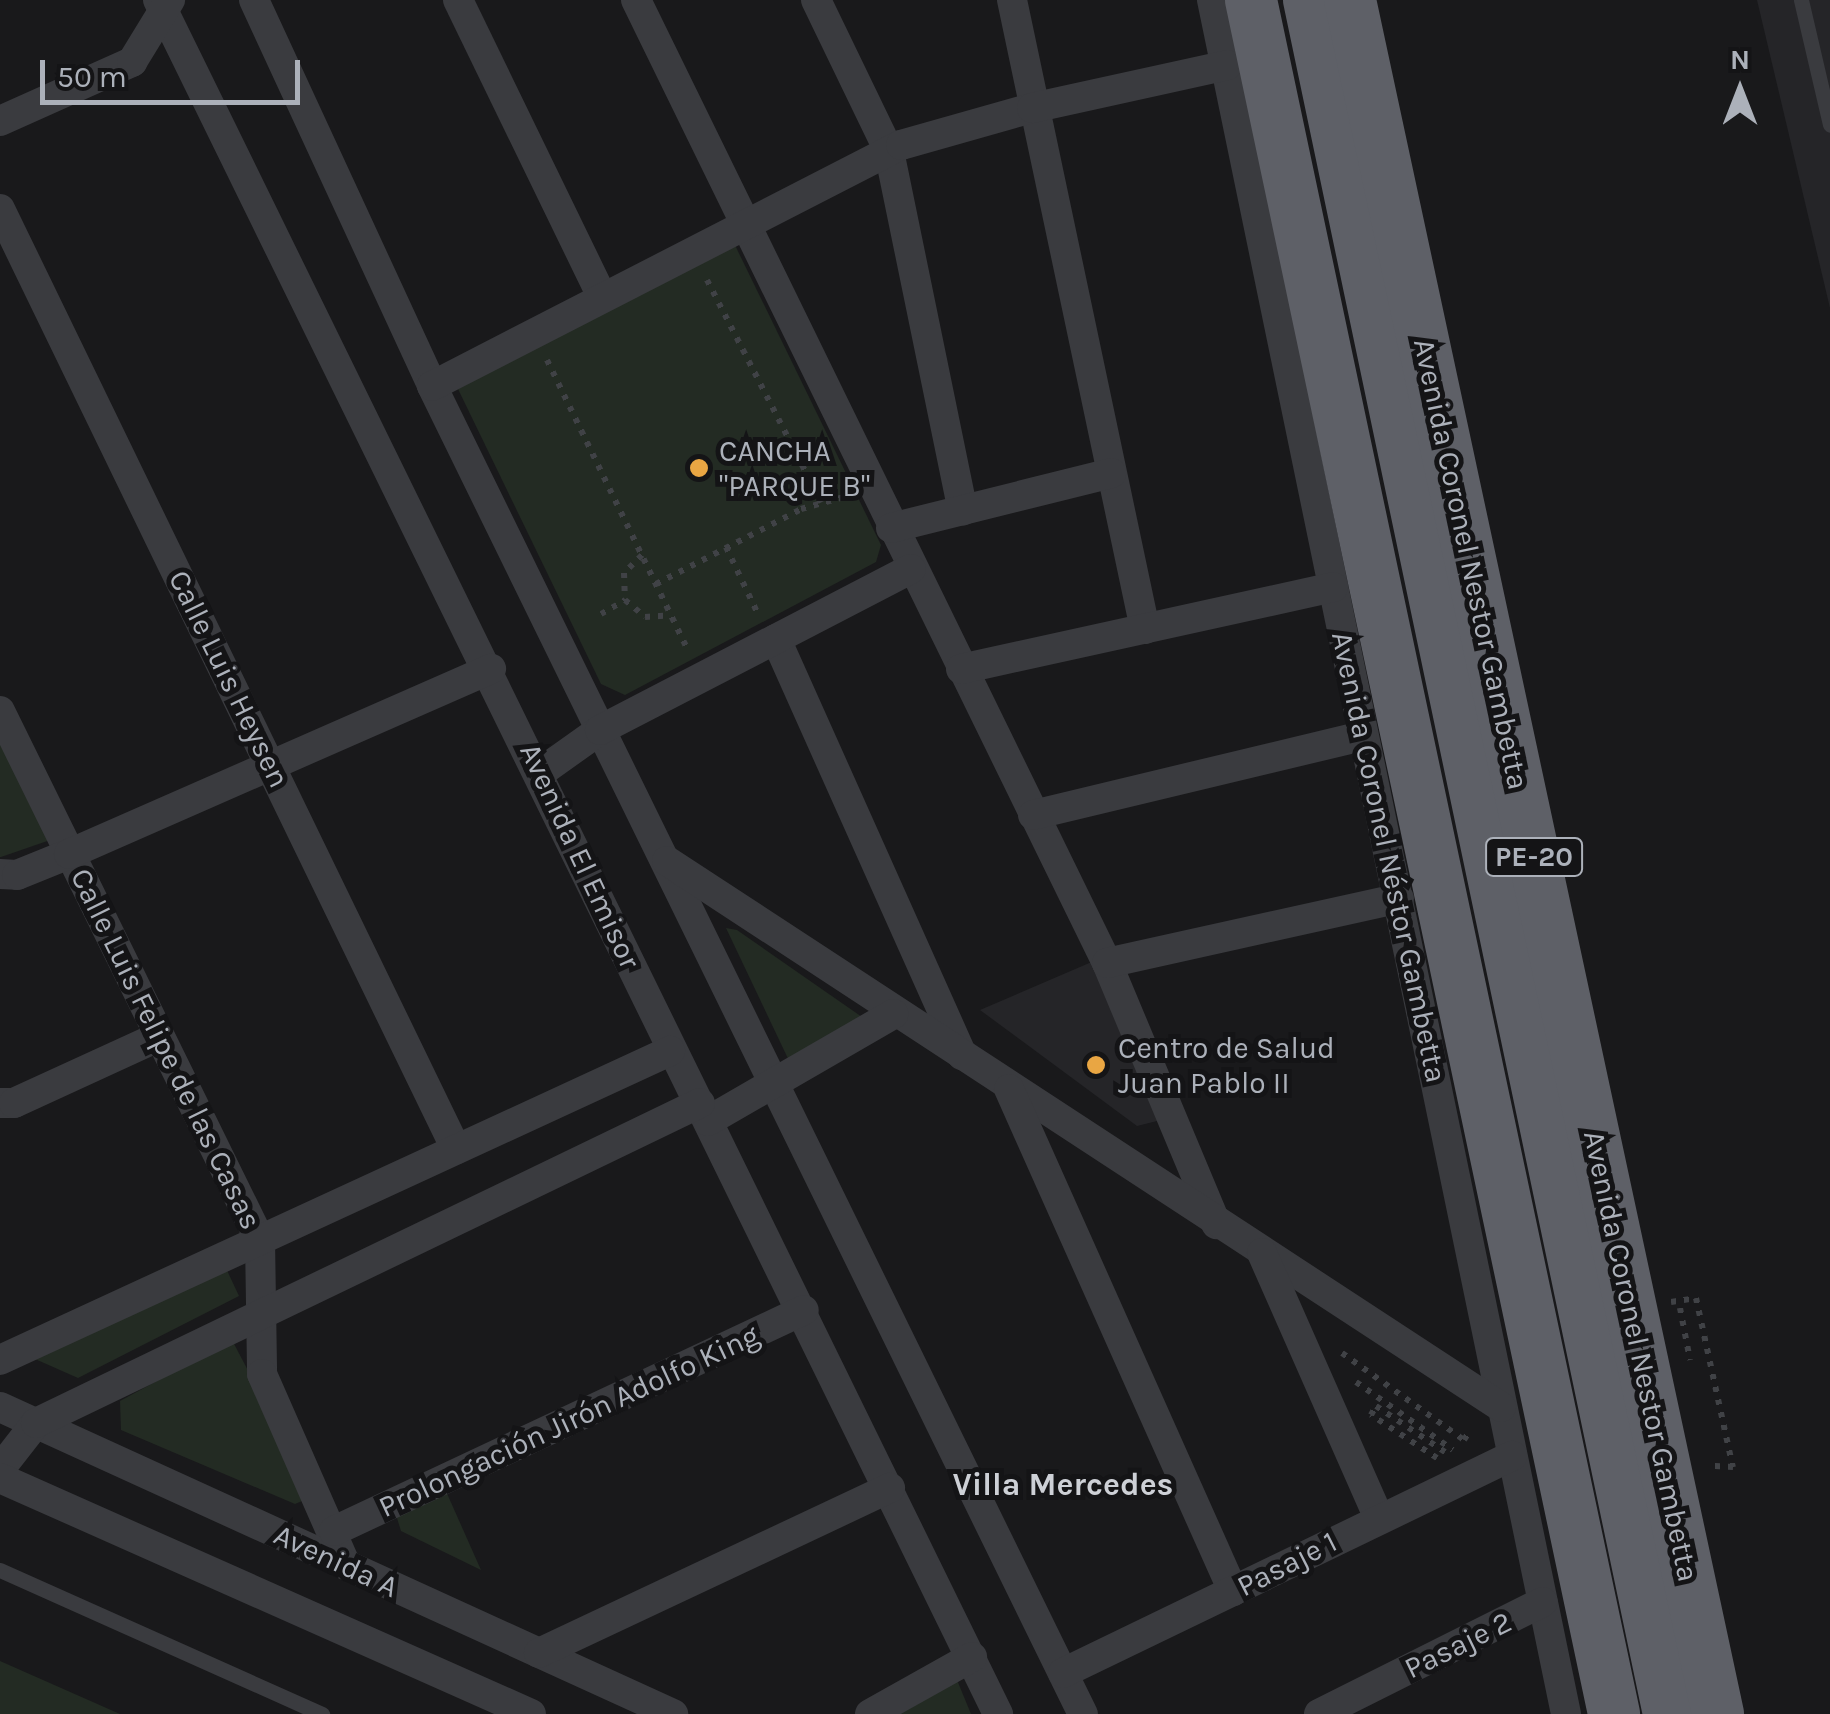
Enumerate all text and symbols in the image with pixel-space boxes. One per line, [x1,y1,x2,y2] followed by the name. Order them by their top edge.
[45,40,305,102] scale bar
[1690,40,1790,140] north arrow
[1730,43,1750,76] text: N
[57,59,127,95] text: 50 m
[1406,335,1536,793] street label: Avenida Coronel Nestor Gambetta
[719,433,870,504] place label: CANCHA "PARQUE B"
[688,457,710,479] marker: CANCHA "PARQUE B"
[161,565,297,793] street label: Calle Luis Heysen
[1324,628,1454,1086] street label: Avenida Coronel Néstor Gambetta
[512,737,648,975] street label: Avenida El Emisor
[1484,834,1584,880] road number: PE-20
[63,863,269,1235] street label: Calle Luis Felipe de las Casas
[1118,1030,1335,1100] place label: Centro de Salud Juan Pablo II
[1083,1052,1109,1078] marker: Centro de Salud Juan Pablo II
[1576,1127,1706,1585] street label: Avenida Coronel Nestor Gambetta
[373,1317,765,1525] street label: Prolongación Jirón Adolfo King
[953,1466,1173,1504] district label: Villa Mercedes
[268,1517,404,1605] street label: Avenida A
[1231,1524,1343,1604] street label: Pasaje 1
[1399,1604,1517,1686] street label: Pasaje 2

